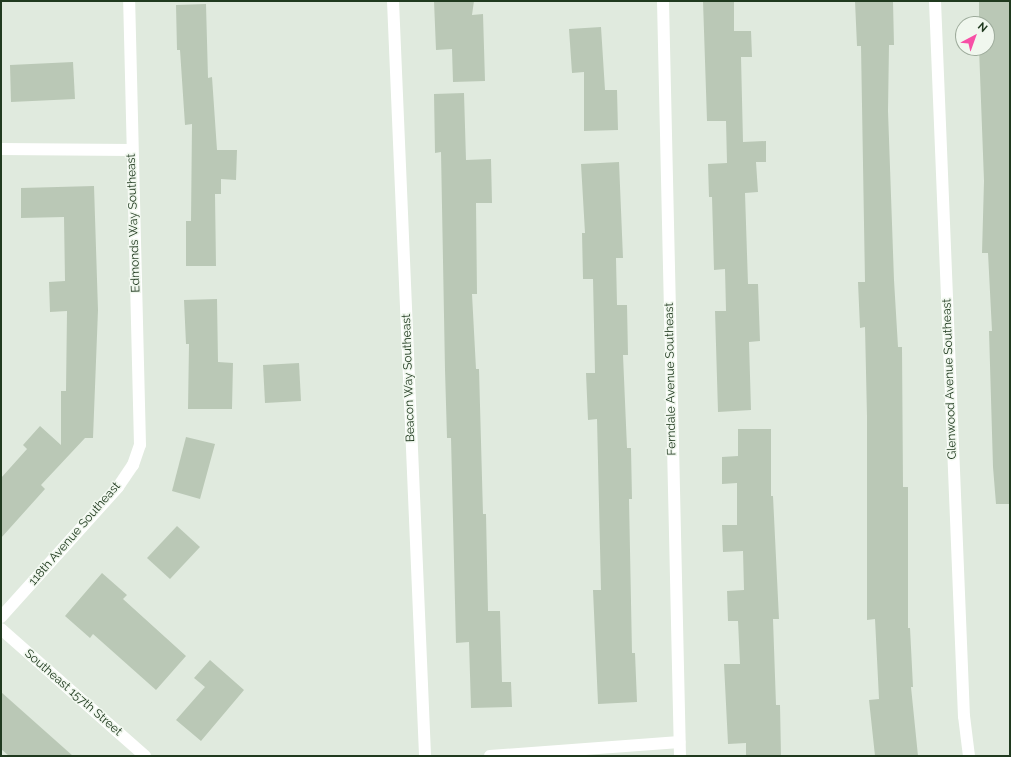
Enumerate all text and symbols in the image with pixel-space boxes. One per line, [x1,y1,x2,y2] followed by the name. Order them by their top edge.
[955,16,995,56] north arrow
[975,20,990,35] text: N
[124,153,144,293] street label: Edmonds Way Southeast
[940,298,960,460] street label: Glenwood Avenue Southeast
[662,302,680,456] street label: Ferndale Avenue Southeast
[400,313,418,443] street label: Beacon Way Southeast
[26,479,124,589] street label: 118th Avenue Southeast
[21,647,125,739] street label: Southeast 157th Street

